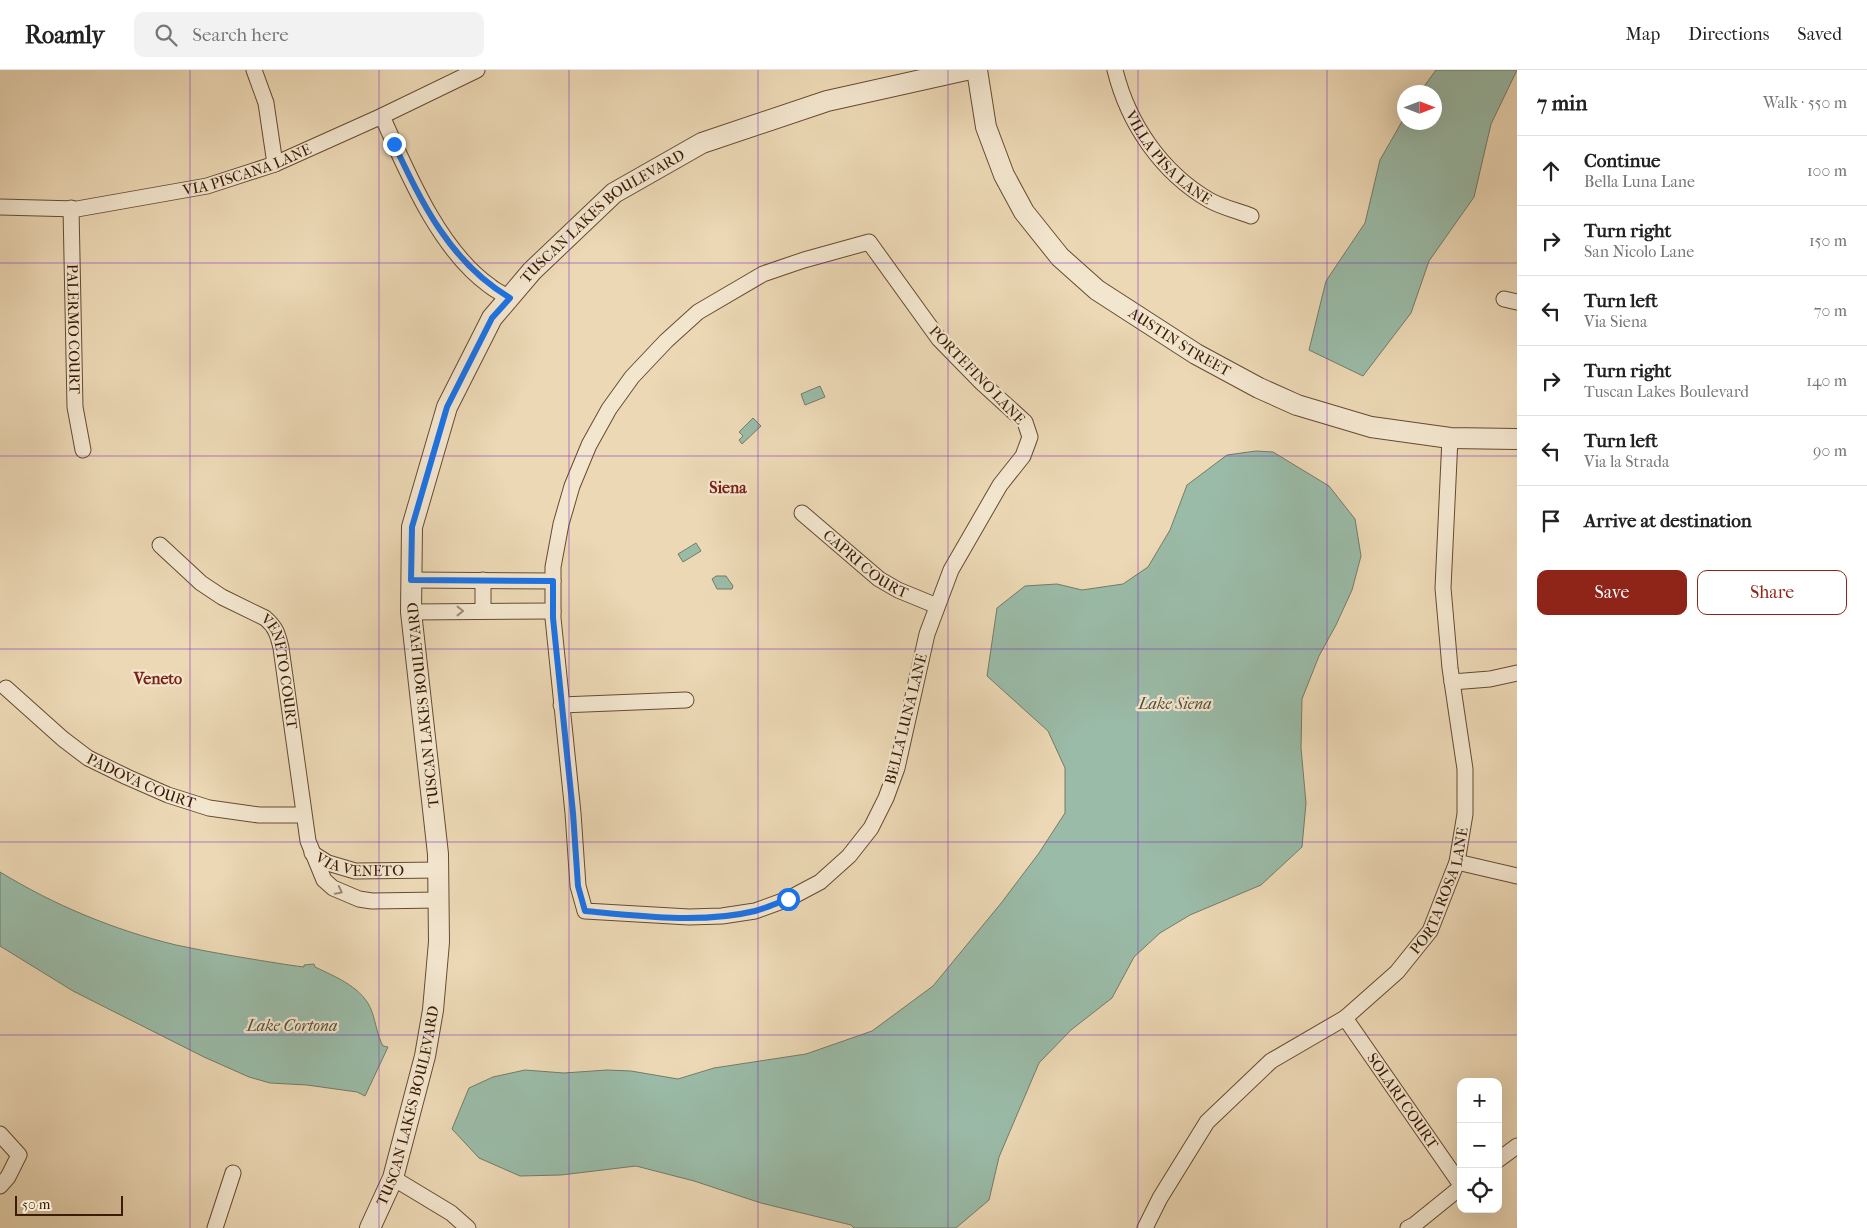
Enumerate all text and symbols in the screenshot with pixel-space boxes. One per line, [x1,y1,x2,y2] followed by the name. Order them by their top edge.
[134,12,484,57] search box
[25,21,104,49] text: Roamly
[152,21,180,49] icon: search
[192,24,289,46] text: Search here
[1626,24,1660,45] text: Map
[1688,24,1769,45] text: Directions
[1797,24,1842,45] text: Saved
[1397,85,1442,130] north arrow
[1537,91,1588,115] text: 7 min
[1763,93,1847,112] text: Walk · 550 m
[1121,107,1215,208] street label: VILLA PISA LANE
[383,133,406,156] route end
[180,140,314,199] street label: VIA PISCANA LANE
[517,146,688,287] street label: TUSCAN LAKES BOULEVARD
[1584,150,1660,172] text: Continue
[1537,157,1565,185] icon: ahead
[1807,161,1847,180] text: 100 m
[1584,172,1695,191] text: Bella Luna Lane
[1584,220,1671,242] text: Turn right
[1537,227,1565,255] icon: right
[1809,231,1847,250] text: 150 m
[1584,242,1694,261] text: San Nicolo Lane
[63,264,84,395] street label: PALERMO COURT
[1584,290,1658,312] text: Turn left
[1537,297,1565,325] icon: left
[1814,301,1847,320] text: 70 m
[1124,303,1235,380] street label: AUSTIN STREET
[1584,312,1647,331] text: Via Siena
[925,322,1029,428] street label: PORTEFINO LANE
[1584,360,1671,382] text: Turn right
[1537,367,1565,395] icon: right
[1806,371,1847,390] text: 140 m
[1584,382,1749,401] text: Tuscan Lakes Boulevard
[1584,430,1658,452] text: Turn left
[1537,437,1565,465] icon: left
[1813,441,1847,460] text: 90 m
[1584,452,1669,471] text: Via la Strada
[709,478,747,497] district label: Siena
[1537,507,1565,535] icon: arrive
[1584,510,1752,532] text: Arrive at destination
[819,526,912,602] street label: CAPRI COURT
[1537,570,1687,615] button: Save
[1697,570,1847,615] button: Share
[403,601,443,809] street label: TUSCAN LAKES BOULEVARD
[456,606,464,617] one-way arrow
[257,609,301,731] street label: VENETO COURT
[881,652,931,786] street label: BELLA LUNA LANE
[133,669,182,688] district label: Veneto
[1137,694,1212,713] water label: Lake Siena
[84,750,199,812] street label: PADOVA COURT
[1406,826,1472,958] street label: PORTA ROSA LANE
[311,848,404,880] street label: VIA VENETO
[334,885,343,895] one-way arrow
[777,888,800,911] route start
[373,1004,443,1208] street label: TUSCAN LAKES BOULEVARD
[246,1016,337,1035] water label: Lake Cortona
[1363,1050,1443,1153] street label: SOLARI COURT
[1457,1078,1502,1213] map controls
[1457,1078,1502,1123] button: +
[1457,1123,1502,1168] button: −
[1457,1168,1502,1213] button: locate
[15,1193,122,1216] scale bar
[22,1196,50,1213] text: 50 m

